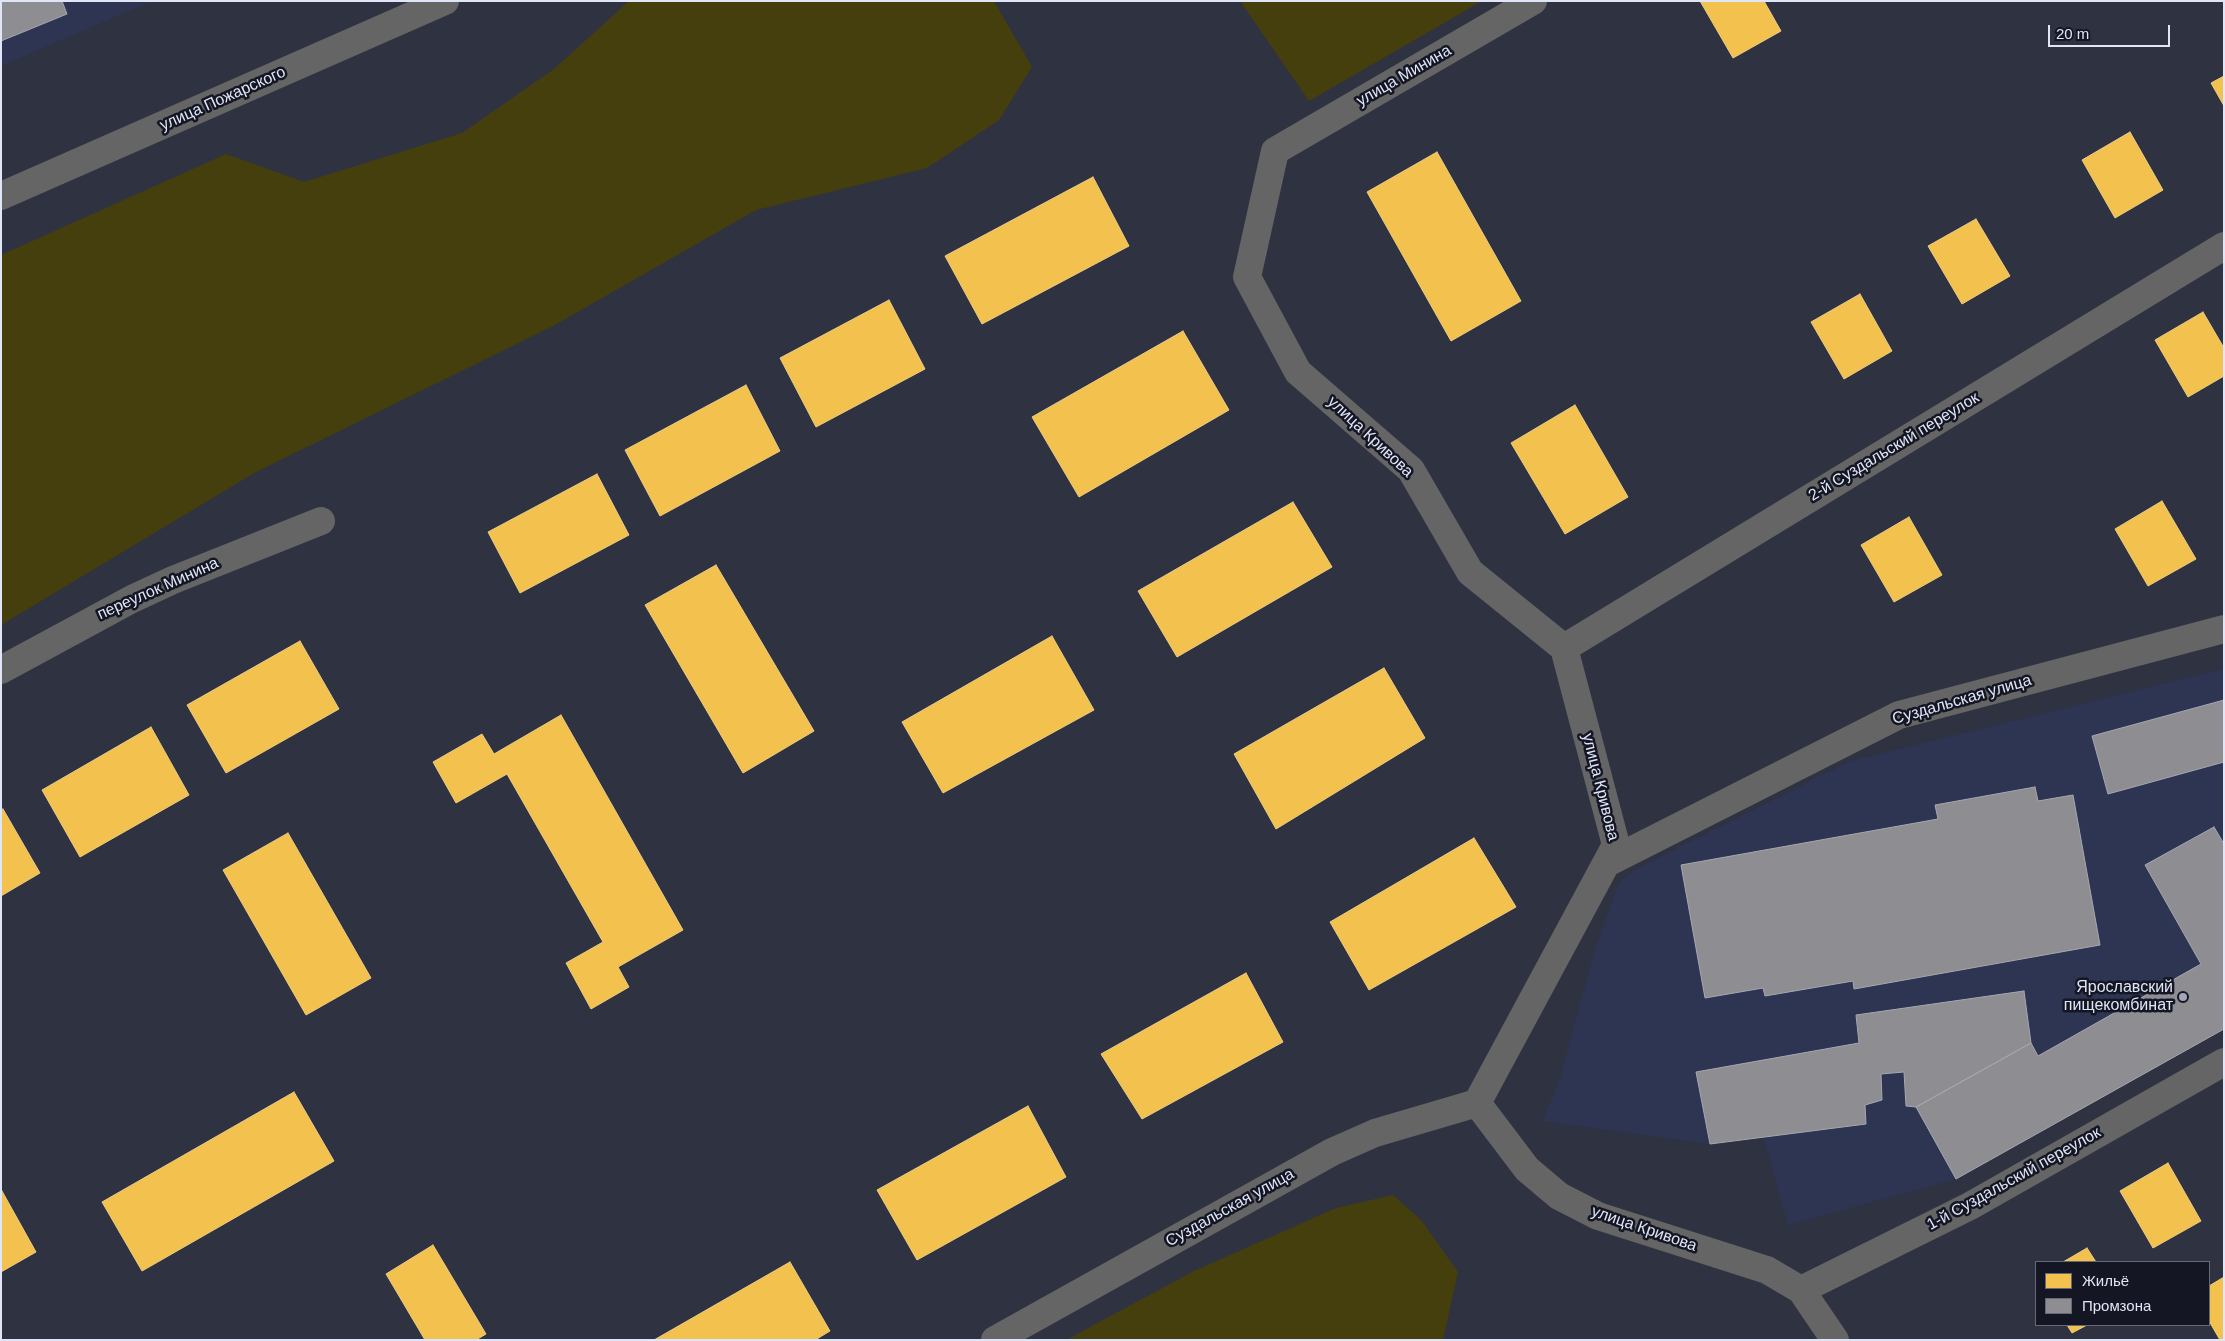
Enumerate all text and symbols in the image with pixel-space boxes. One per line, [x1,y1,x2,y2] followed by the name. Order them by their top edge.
[2050,15,2172,47] scale bar
[2056,25,2089,42] text: 20 m
[1353,41,1455,111] street label: улица Минина
[157,63,289,135] street label: улица Пожарского
[1805,388,1983,506] street label: 2-й Суздальский переулок
[1323,392,1417,482] street label: улица Кривова
[95,554,221,624] street label: переулок Минина
[1890,671,2034,729] street label: Суздальская улица
[1577,731,1623,843] street label: улица Кривова
[2064,978,2173,1016] place label: Ярославский пищекомбинат
[2177,991,2189,1003] marker: Ярославский пищекомбинат
[1924,1123,2104,1235] street label: 1-й Суздальский переулок
[1162,1165,1298,1251] street label: Суздальская улица
[1589,1202,1699,1256] street label: улица Кривова
[2035,1261,2210,1326] legend
[2082,1272,2129,1289] text: Жильё
[2082,1297,2151,1314] text: Промзона

